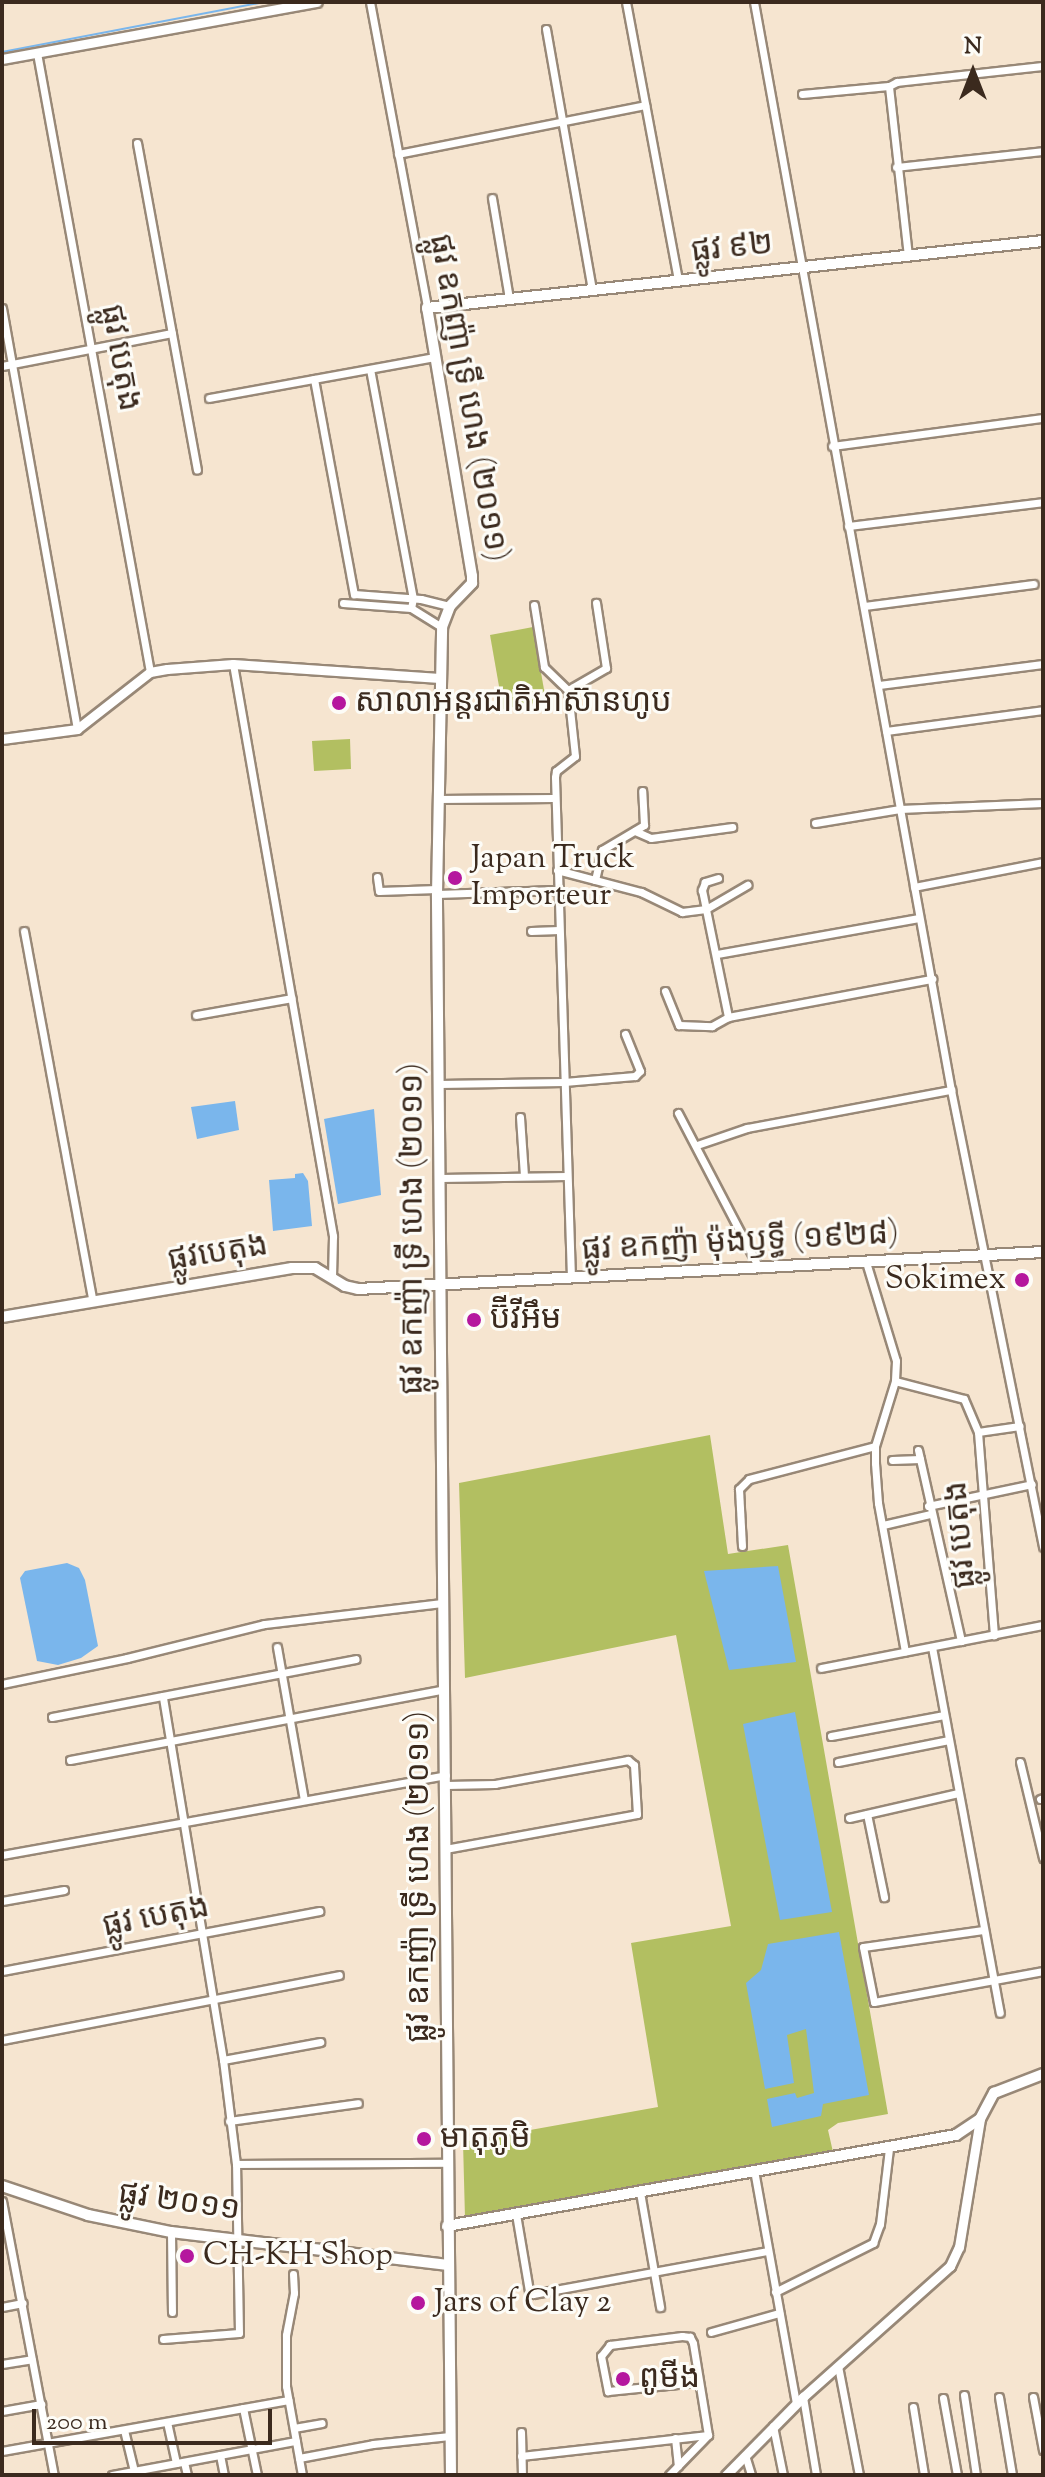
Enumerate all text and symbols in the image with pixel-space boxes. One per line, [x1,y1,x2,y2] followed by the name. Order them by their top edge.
[933,32,1013,112] north arrow
[964,32,982,64] text: N
[689,226,775,272] street label: ផ្លូវ ៩២
[419,231,515,565] street label: ផ្លូវ ឧកញ៉ា ទ្រី ហេង (២០១១)
[91,302,147,414] street label: ផ្លូវ បេតុង
[355,684,672,722] place label: សាលាអន្ដរជាតិអាស៊ានហូប
[330,694,348,712] marker: សាលាអន្ដរជាតិអាស៊ានហូប
[471,841,635,916] place label: Japan Truck Importeur
[446,869,464,887] marker: Japan Truck Importeur
[395,1063,433,1395] street label: ផ្លូវ ឧកញ៉ា ទ្រី ហេង (២០១១)
[580,1216,900,1270] street label: ផ្លូវ ឧកញ៉ា ម៉ុងឫទ្ធី (១៩២៨)
[165,1227,271,1281] street label: ផ្លូវបេតុង
[885,1261,1006,1299] place label: Sokimex
[1013,1271,1031,1289] marker: Sokimex
[490,1301,561,1339] place label: ប៊ីវីអឹម
[465,1311,483,1329] marker: ប៊ីវីអឹម
[938,1480,986,1590] street label: ផ្លូវ បេតុង
[401,1711,439,2043] street label: ផ្លូវ ឧកញ៉ា ទ្រី ហេង (២០១១)
[99,1889,213,1947] street label: ផ្លូវ បេតុង
[440,2120,530,2158] place label: មាតុភូមិ
[415,2130,433,2148] marker: មាតុភូមិ
[116,2175,242,2231] street label: ផ្លូវ ២០១១
[203,2237,393,2275] place label: CH-KH Shop
[178,2247,196,2265] marker: CH-KH Shop
[434,2284,611,2322] place label: Jars of Clay 2
[409,2294,427,2312] marker: Jars of Clay 2
[639,2360,700,2398] place label: ពូមីង
[614,2370,632,2388] marker: ពូមីង
[36,2393,276,2443] scale bar
[46,2406,108,2440] text: 200 m

